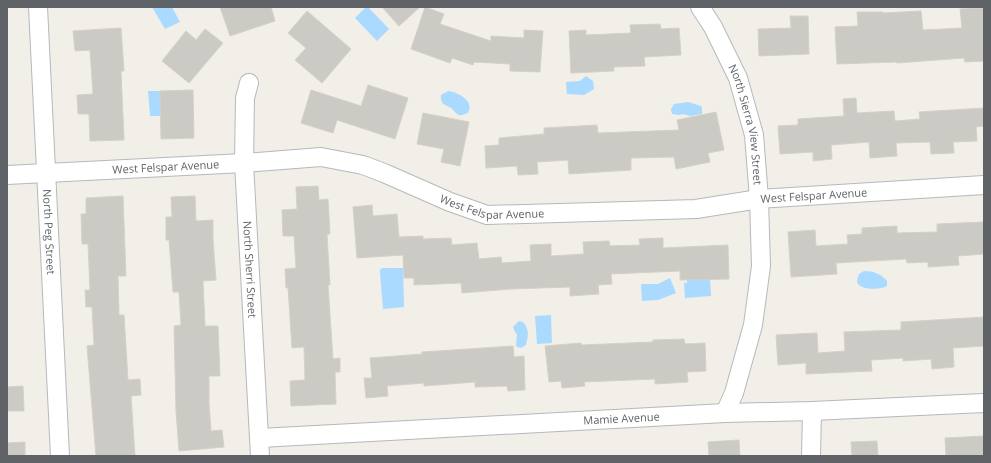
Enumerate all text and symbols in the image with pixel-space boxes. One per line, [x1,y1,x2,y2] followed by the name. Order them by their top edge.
[725,61,766,185] street label: North Sierra View Street
[112,156,220,177] street label: West Felspar Avenue
[760,184,868,206] street label: West Felspar Avenue
[40,189,59,275] street label: North Peg Street
[438,191,545,222] street label: West Felspar Avenue
[240,220,260,318] street label: North Sherri Street
[583,409,660,428] street label: Mamie Avenue

